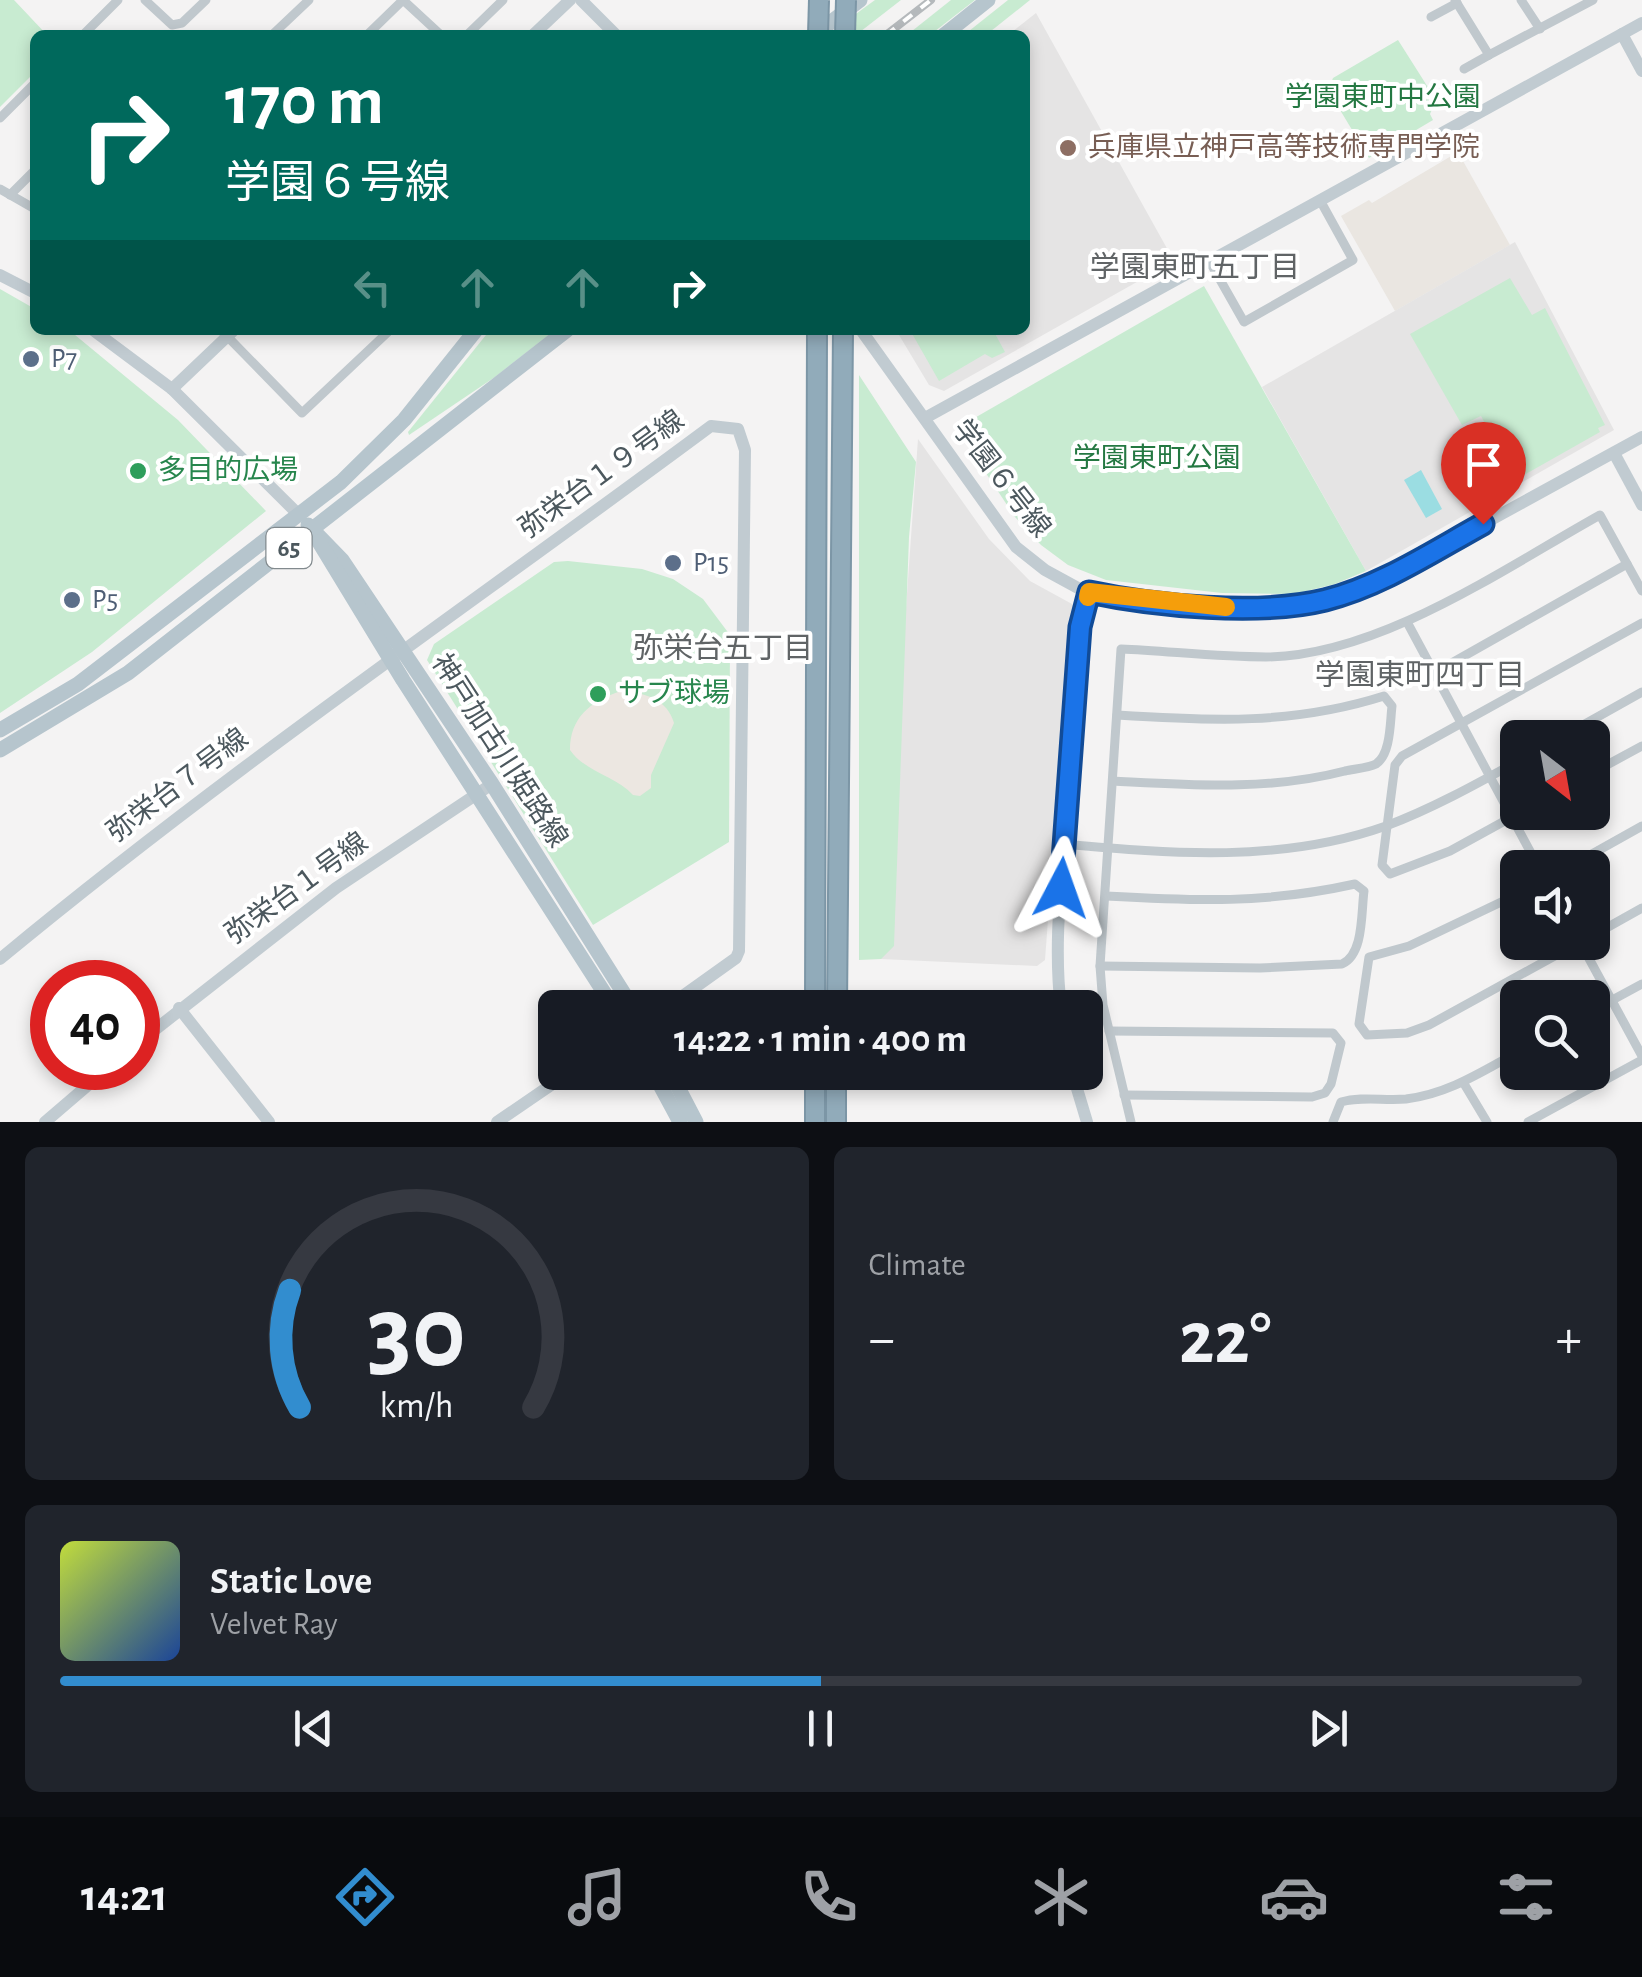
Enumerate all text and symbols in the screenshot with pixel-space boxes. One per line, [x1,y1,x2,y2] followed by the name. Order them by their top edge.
[225,67,384,137] text: 170 m
[60,70,190,200] icon: right
[1285,82,1481,112] park label: 学園東町中公園
[1088,132,1480,162] place label: 兵庫県立神戸高等技術専門学院
[1057,137,1079,159] marker: 兵庫県立神戸高等技術専門学院
[225,161,450,206] text: 学園６号線
[1090,251,1300,283] district label: 学園東町五丁目
[345,260,400,315] icon: left
[450,260,505,315] icon: ahead
[555,260,610,315] icon: ahead
[660,260,715,315] icon: right
[51,345,77,373] place label: P7
[20,348,42,370] marker: P7
[513,404,690,544] street label: 弥栄台１９号線
[947,414,1057,543] street label: 学園６号線
[1441,422,1526,525] pin
[1456,437,1511,492] icon: arrive
[1073,443,1241,473] park label: 学園東町公園
[158,455,298,485] place label: 多目的広場
[127,460,149,482] marker: 多目的広場
[266,528,312,568] road number: 65
[693,549,729,577] place label: P15
[662,552,684,574] marker: P15
[92,586,118,614] place label: P5
[61,589,83,611] marker: P5
[633,632,813,664] district label: 弥栄台五丁目
[426,648,573,853] street label: 神戸加古川姫路線
[1315,659,1525,691] district label: 学園東町四丁目
[618,678,730,708] place label: サブ球場
[587,683,609,705] marker: サブ球場
[1500,720,1610,830] north arrow
[1500,720,1610,1090] map controls
[101,723,254,848] street label: 弥栄台７号線
[220,827,373,950] street label: 弥栄台１号線
[1009,836,1113,940] position arrow
[1500,850,1610,960] button: sound
[30,960,160,1090] speed limit sign: 40
[1500,980,1610,1090] button: search
[674,1021,967,1059] text: 14:22 · 1 min · 400 m
[869,1249,966,1281] text: Climate
[367,1282,466,1386] text: 30
[1179,1302,1272,1377] text: 22°
[869,1312,895,1367] text: −
[1556,1312,1582,1367] text: +
[380,1388,454,1424] text: km/h
[210,1563,372,1601] text: Static Love
[210,1608,338,1640] text: Velvet Ray
[286,1701,341,1756] icon: previous
[793,1701,848,1756] icon: pause
[1301,1701,1356,1756] icon: next
[330,1862,400,1932] icon: directions
[562,1862,632,1932] icon: music
[794,1862,864,1932] icon: phone
[1026,1862,1096,1932] icon: climate
[1259,1862,1329,1932] icon: car
[1491,1862,1561,1932] icon: filters
[81,1874,168,1919] text: 14:21

